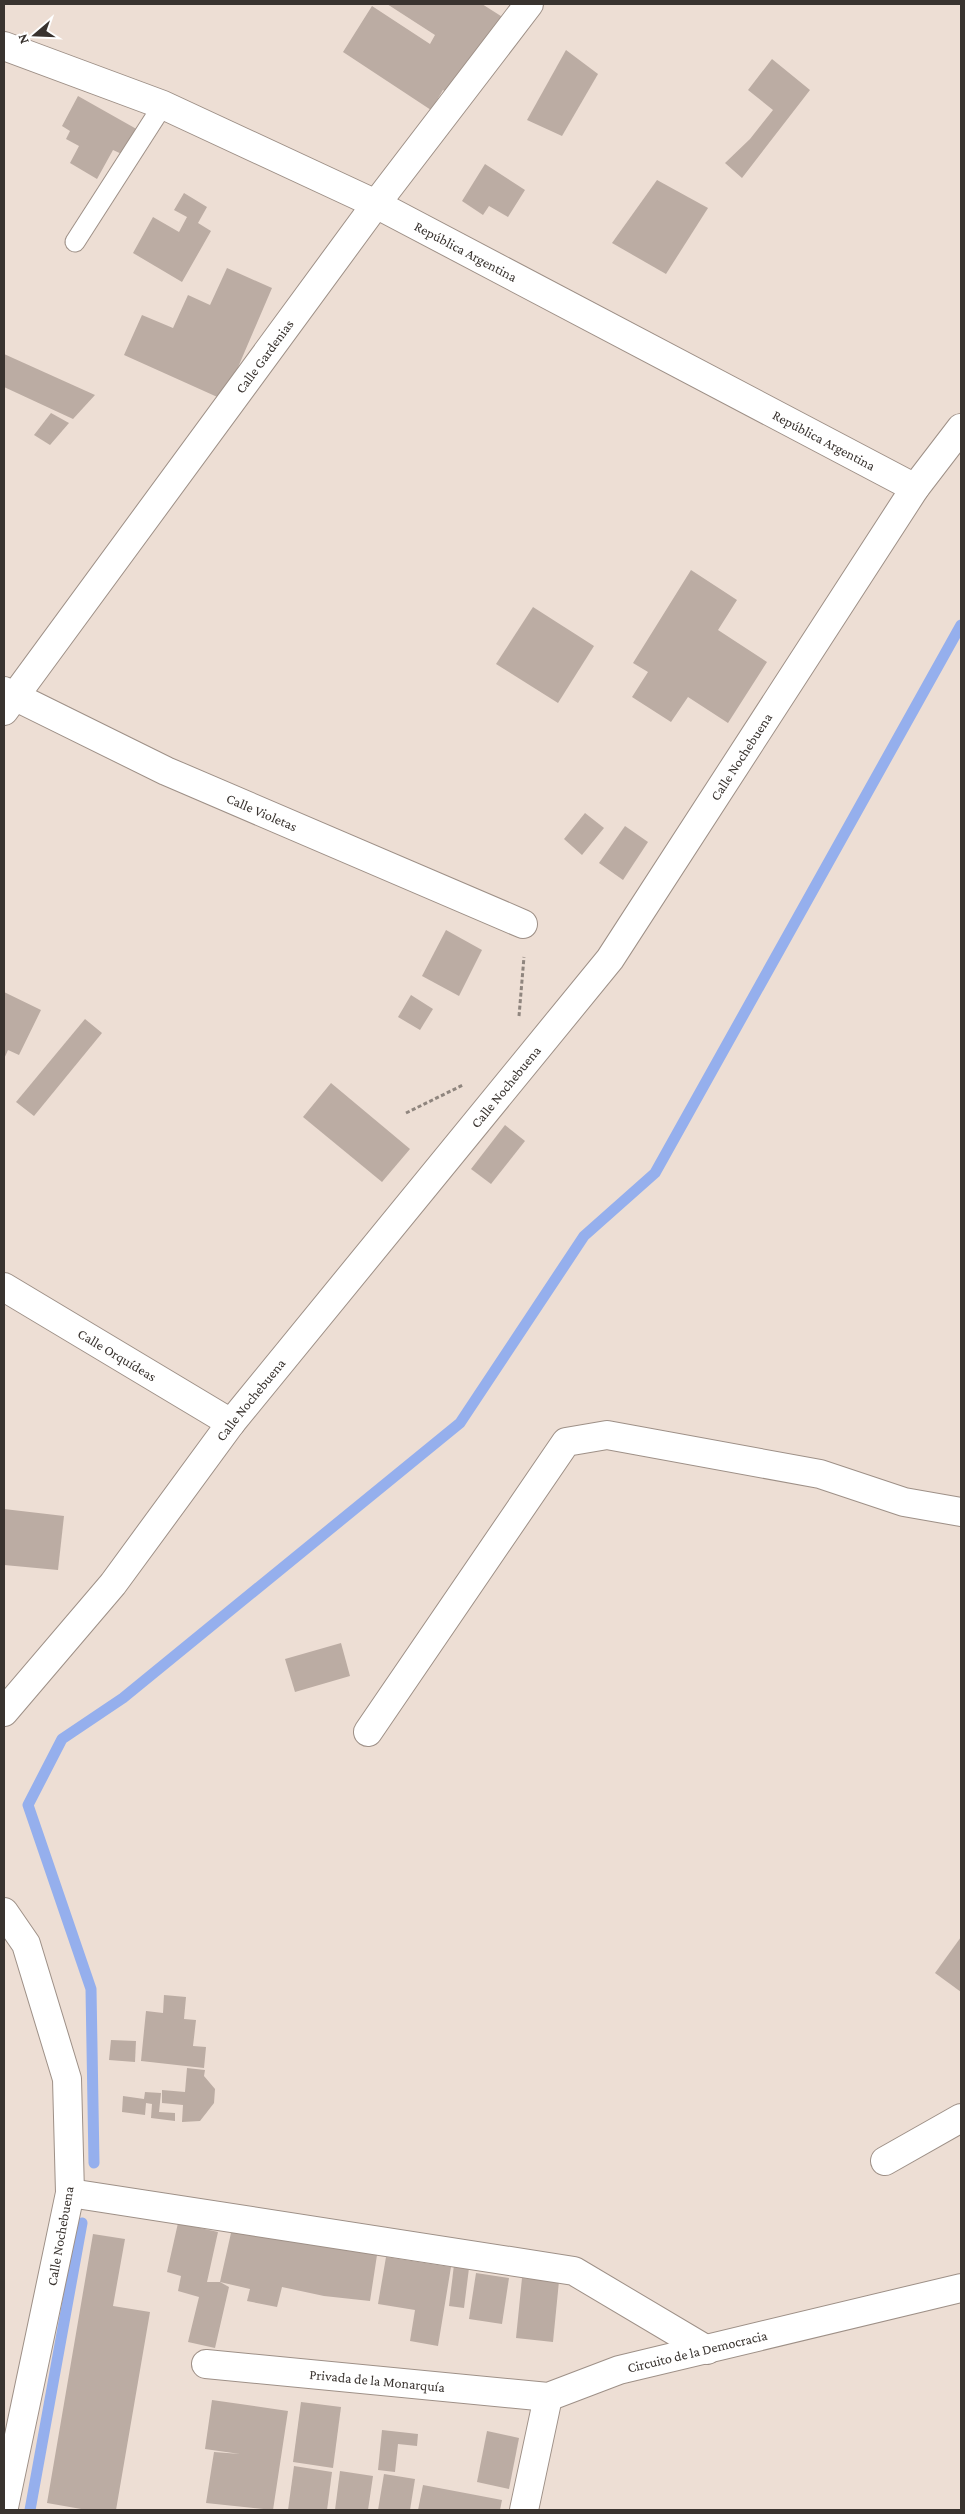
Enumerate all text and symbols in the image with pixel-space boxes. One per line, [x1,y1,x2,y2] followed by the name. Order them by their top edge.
[10,10,60,60] north arrow
[13,32,32,46] text: N
[412,218,520,285] street label: República Argentina
[232,316,297,396] street label: Calle Gardenias
[770,407,878,474] street label: República Argentina
[707,709,776,803] street label: Calle Nochebuena
[224,790,300,834] street label: Calle Violetas
[468,1042,544,1131] street label: Calle Nochebuena
[75,1325,159,1385] street label: Calle Orquídeas
[213,1355,289,1444] street label: Calle Nochebuena
[43,2184,77,2287] street label: Calle Nochebuena
[626,2327,769,2376] street label: Circuito de la Democracia
[309,2366,446,2395] street label: Privada de la Monarquía

